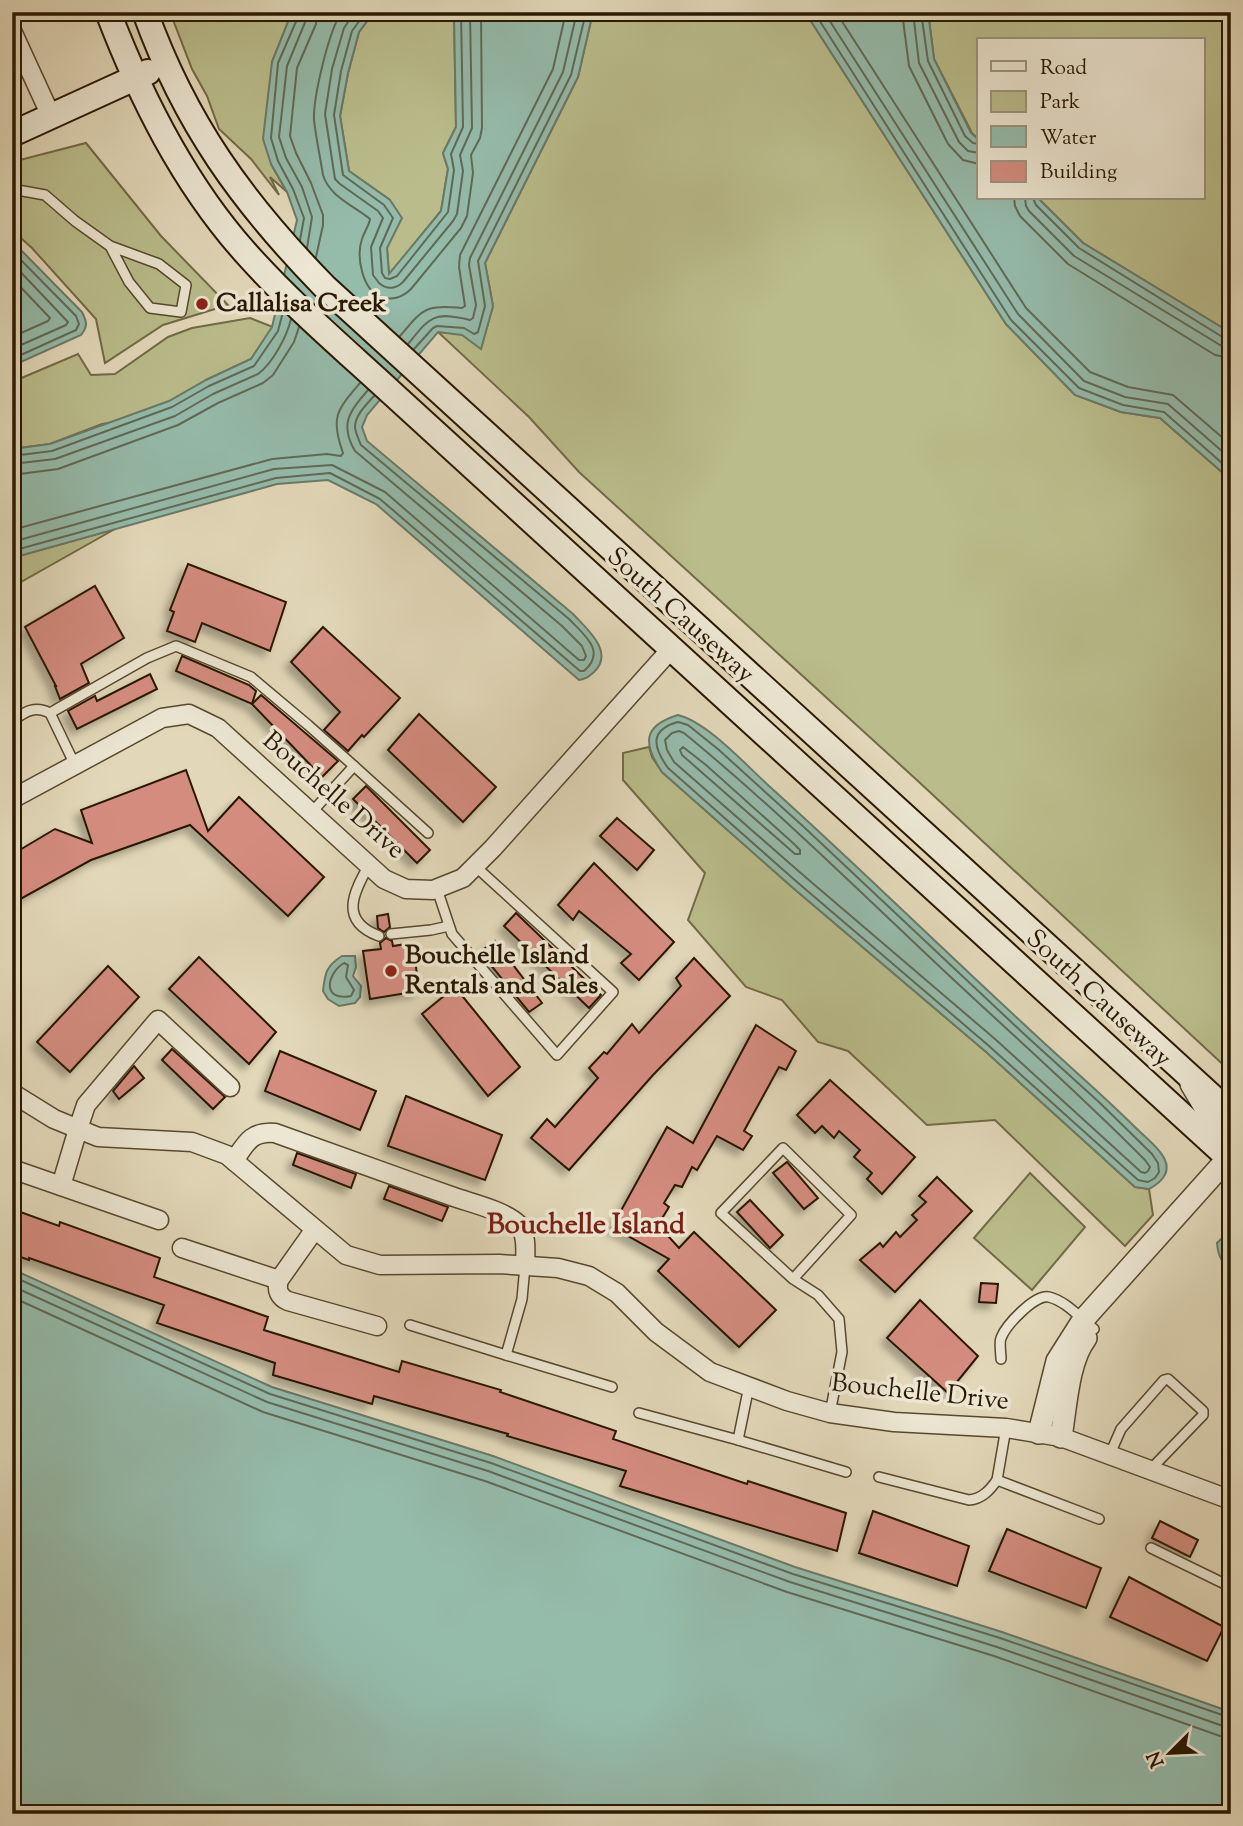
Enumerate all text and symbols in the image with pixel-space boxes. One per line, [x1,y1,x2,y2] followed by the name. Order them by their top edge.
[977,38,1204,200] legend
[1040,54,1087,84] text: Road
[1040,88,1081,118] text: Park
[1040,124,1097,154] text: Water
[1040,158,1117,188] text: Building
[216,286,387,323] place label: Callalisa Creek
[194,296,210,312] marker: Callalisa Creek
[598,540,762,693] street label: South Causeway
[253,723,413,869] street label: Bouchelle Drive
[1017,922,1179,1077] street label: South Causeway
[405,938,598,1005] place label: Bouchelle Island Rentals and Sales
[383,963,399,979] marker: Bouchelle Island Rentals and Sales
[487,1206,685,1246] district label: Bouchelle Island
[829,1365,1011,1421] street label: Bouchelle Drive
[1134,1717,1204,1787] north arrow
[1141,1746,1172,1771] text: N

